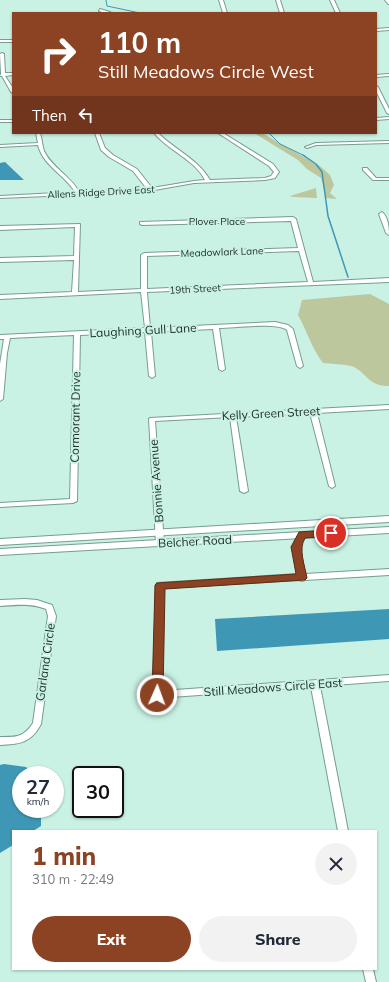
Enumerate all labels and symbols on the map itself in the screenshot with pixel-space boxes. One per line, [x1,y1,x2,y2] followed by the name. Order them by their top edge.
[47,183,155,201] street label: Allens Ridge Drive East
[189,215,245,228] street label: Plover Place
[180,244,264,260] street label: Meadowlark Lane
[169,281,222,297] street label: 19th Street
[89,320,197,340] street label: Laughing Gull Lane
[67,371,83,463] street label: Cormorant Drive
[221,403,321,423] street label: Kelly Green Street
[146,439,166,523] street label: Bonnie Avenue
[314,516,348,550] pin
[158,532,232,550] street label: Belcher Road
[32,622,58,702] street label: Garland Circle
[136,674,178,716] position arrow
[203,675,343,699] street label: Still Meadows Circle East
[72,766,124,818] speed limit sign: 30

